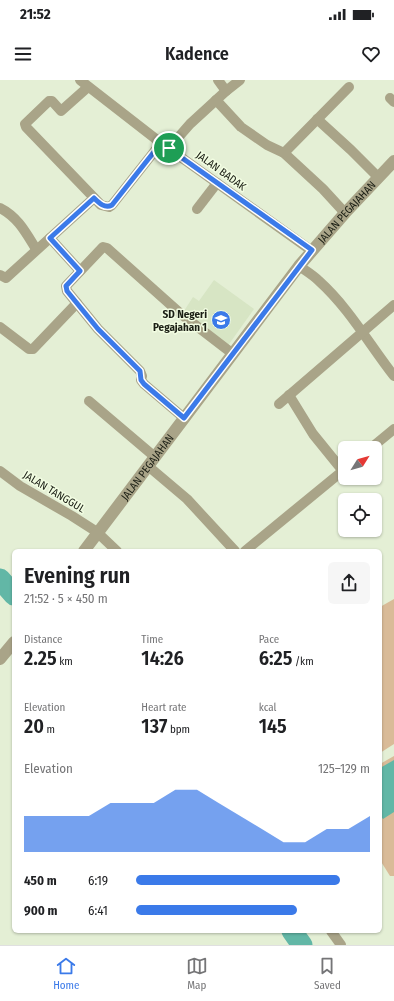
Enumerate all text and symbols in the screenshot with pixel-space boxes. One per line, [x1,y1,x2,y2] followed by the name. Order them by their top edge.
[20,5,51,23] text: 21:52
[12,43,34,65] icon: menu
[165,43,229,65] text: Kadence
[360,43,382,65] icon: heart
[152,131,186,165] pin
[158,137,180,159] icon: arrive
[194,149,249,194] street label: JALAN BADAK
[315,178,378,246] street label: JALAN PEGAJAHAN
[153,308,207,334] place label: SD Negeri Pegajahan 1
[210,309,232,331] school or university icon: SD Negeri Pegajahan 1
[118,431,176,503] street label: JALAN PEGAJAHAN
[338,441,382,485] north arrow
[338,441,382,537] map controls
[21,468,87,516] street label: JALAN TANGGUL
[338,493,382,537] button: locate
[24,562,130,589] text: Evening run
[328,562,370,604] button: share
[24,591,108,606] text: 21:52 · 5 × 450 m
[24,633,63,646] text: Distance
[141,633,163,646] text: Time
[259,633,279,646] text: Pace
[24,646,57,670] text: 2.25
[141,646,184,670] text: 14:26
[259,646,292,670] text: 6:25
[57,655,73,668] text: km
[292,655,314,668] text: /km
[24,701,65,714] text: Elevation
[141,701,187,714] text: Heart rate
[259,701,276,714] text: kcal
[24,714,44,738] text: 20
[141,714,167,738] text: 137
[259,714,287,738] text: 145
[44,723,55,736] text: m
[167,723,190,736] text: bpm
[24,761,73,776] text: Elevation
[318,761,370,776] text: 125–129 m
[24,873,57,888] text: 450 m
[88,873,108,888] text: 6:19
[24,903,58,918] text: 900 m
[88,903,108,918] text: 6:41
[53,955,79,992] tab: Home
[186,955,208,992] tab: Map
[314,955,341,992] tab: Saved

